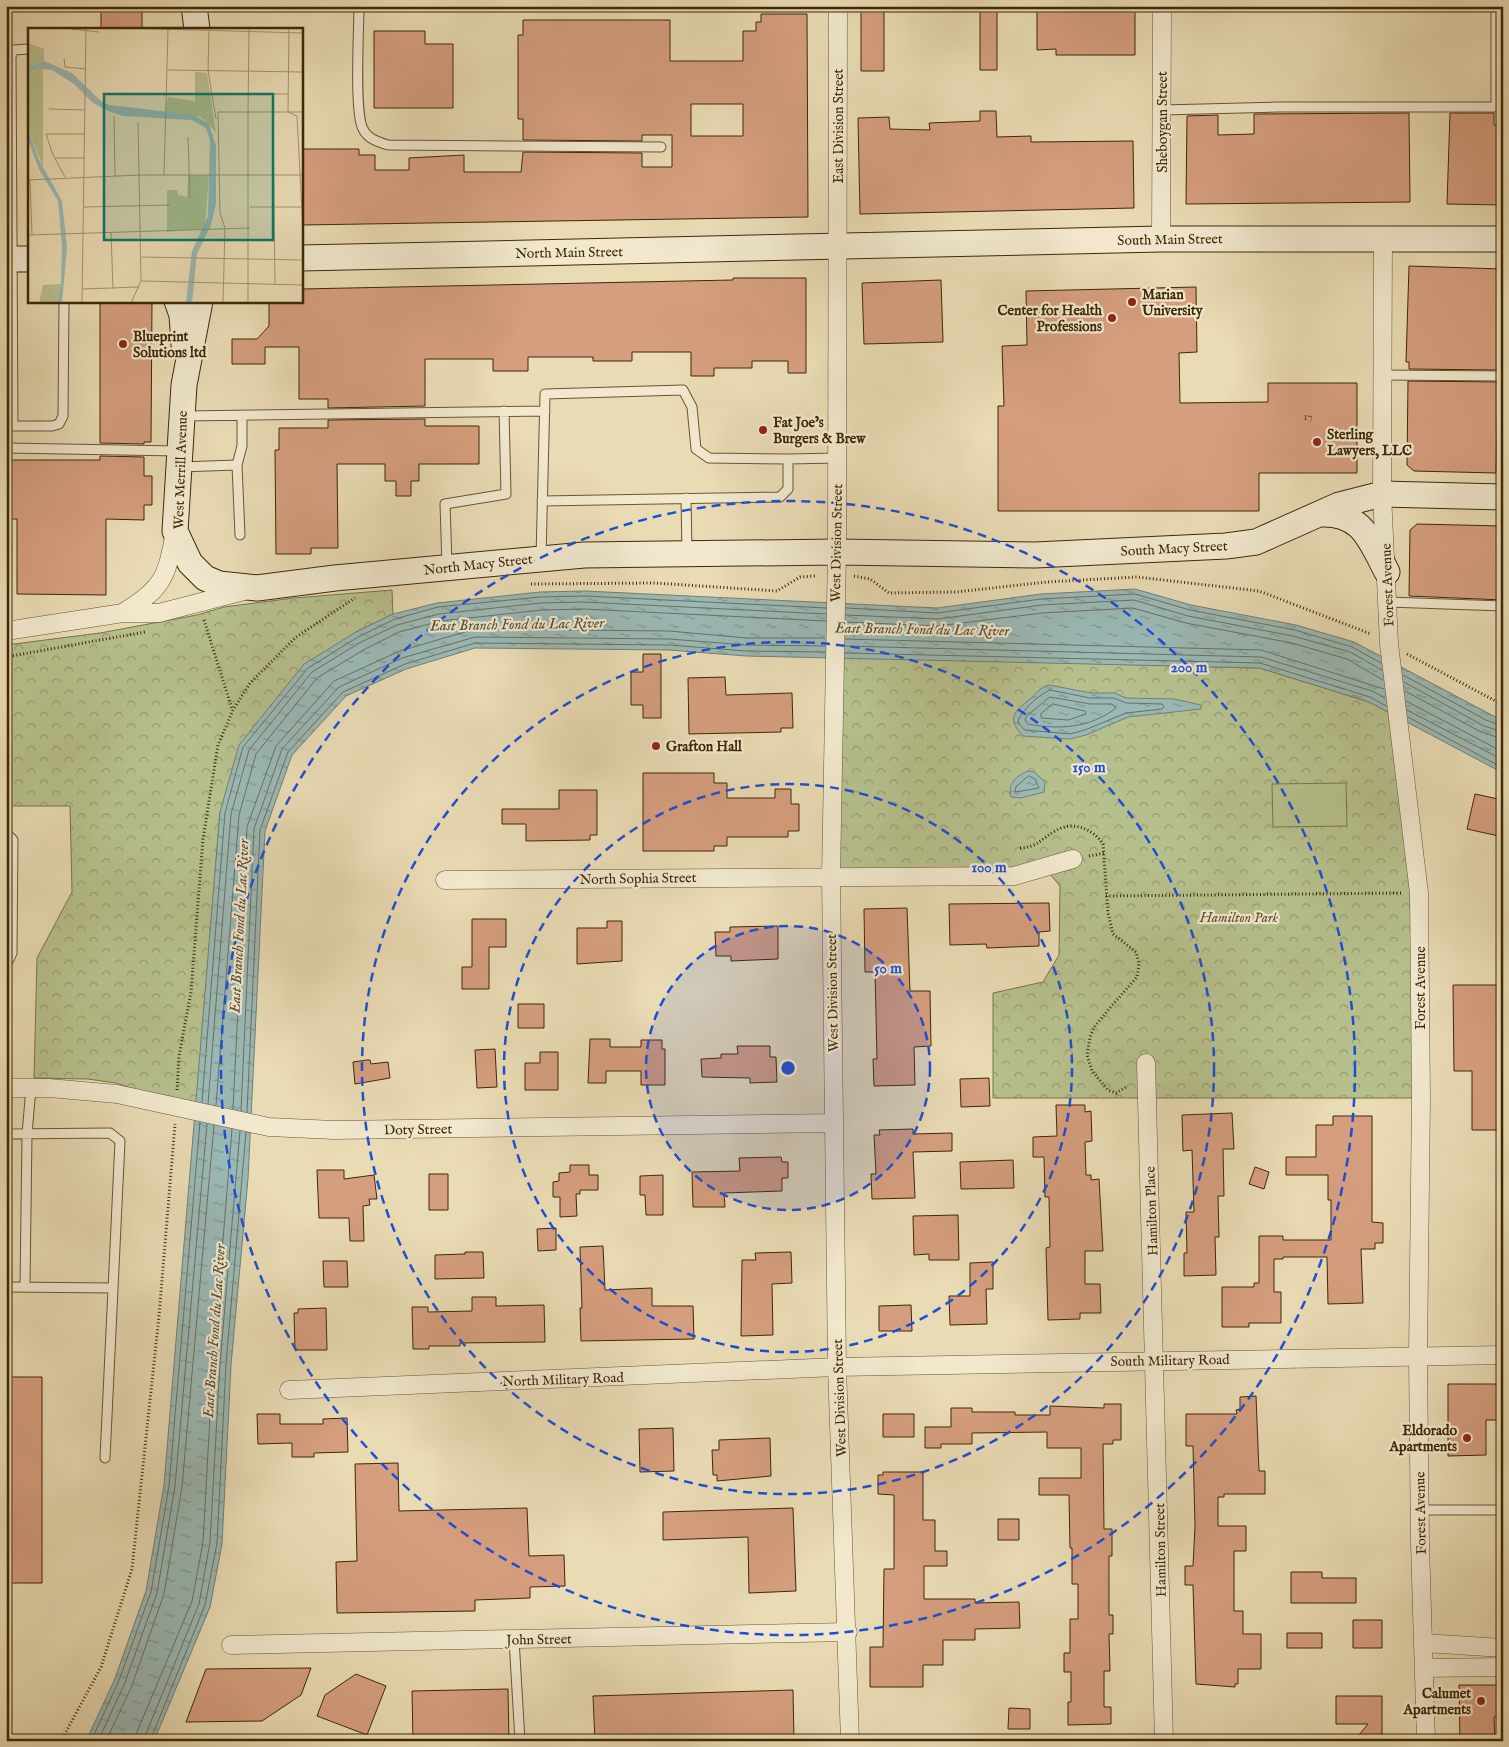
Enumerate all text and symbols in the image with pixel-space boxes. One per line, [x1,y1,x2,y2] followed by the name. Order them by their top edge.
[28,28,302,302] inset map
[830,68,848,183] street label: East Division Street
[1154,71,1172,173] street label: Sheboygan Street
[1117,230,1223,250] street label: South Main Street
[515,243,623,263] street label: North Main Street
[1141,286,1204,320] place label: Marian University
[1126,296,1138,308] marker: Marian University
[998,302,1103,336] place label: Center for Health Professions
[1106,312,1118,324] marker: Center for Health Professions
[133,328,207,362] place label: Blueprint Solutions ltd
[117,338,129,350] marker: Blueprint Solutions ltd
[170,410,192,530] street label: West Merrill Avenue
[1303,410,1313,424] house number: 17
[773,414,866,448] place label: Fat Joe’s Burgers & Brew
[757,424,769,436] marker: Fat Joe’s Burgers & Brew
[1327,426,1412,460] place label: Sterling Lawyers, LLC
[1311,436,1323,448] marker: Sterling Lawyers, LLC
[827,484,847,602] street label: West Division Street
[1120,537,1228,561] street label: South Macy Street
[1378,542,1398,627] street label: Forest Avenue
[423,550,534,580] street label: North Macy Street
[429,613,605,636] water label: East Branch Fond du Lac River
[834,618,1010,641] water label: East Branch Fond du Lac River
[1171,658,1208,677] text: 200 m
[666,738,743,756] place label: Grafton Hall
[650,740,662,752] marker: Grafton Hall
[1072,758,1106,777] text: 150 m
[225,838,254,1015] water label: East Branch Fond du Lac River
[971,858,1007,877] text: 100 m
[579,869,697,889] street label: North Sophia Street
[1199,909,1279,927] park label: Hamilton Park
[823,934,843,1052] street label: West Division Street
[1412,946,1430,1030] street label: Forest Avenue
[874,959,902,978] text: 50 m
[779,1059,797,1077] centre of rings
[384,1120,453,1140] street label: Doty Street
[1141,1165,1163,1256] street label: Hamilton Place
[199,1243,230,1420] water label: East Branch Fond du Lac River
[829,1338,851,1457] street label: West Division Street
[1110,1351,1230,1371] street label: South Military Road
[502,1369,625,1391] street label: North Military Road
[1389,1422,1457,1456] place label: Eldorado Apartments
[1461,1432,1473,1444] marker: Eldorado Apartments
[1411,1471,1431,1555] street label: Forest Avenue
[1151,1503,1171,1597] street label: Hamilton Street
[504,1630,572,1650] street label: John Street
[1403,1685,1471,1719] place label: Calumet Apartments
[1475,1695,1487,1707] marker: Calumet Apartments

